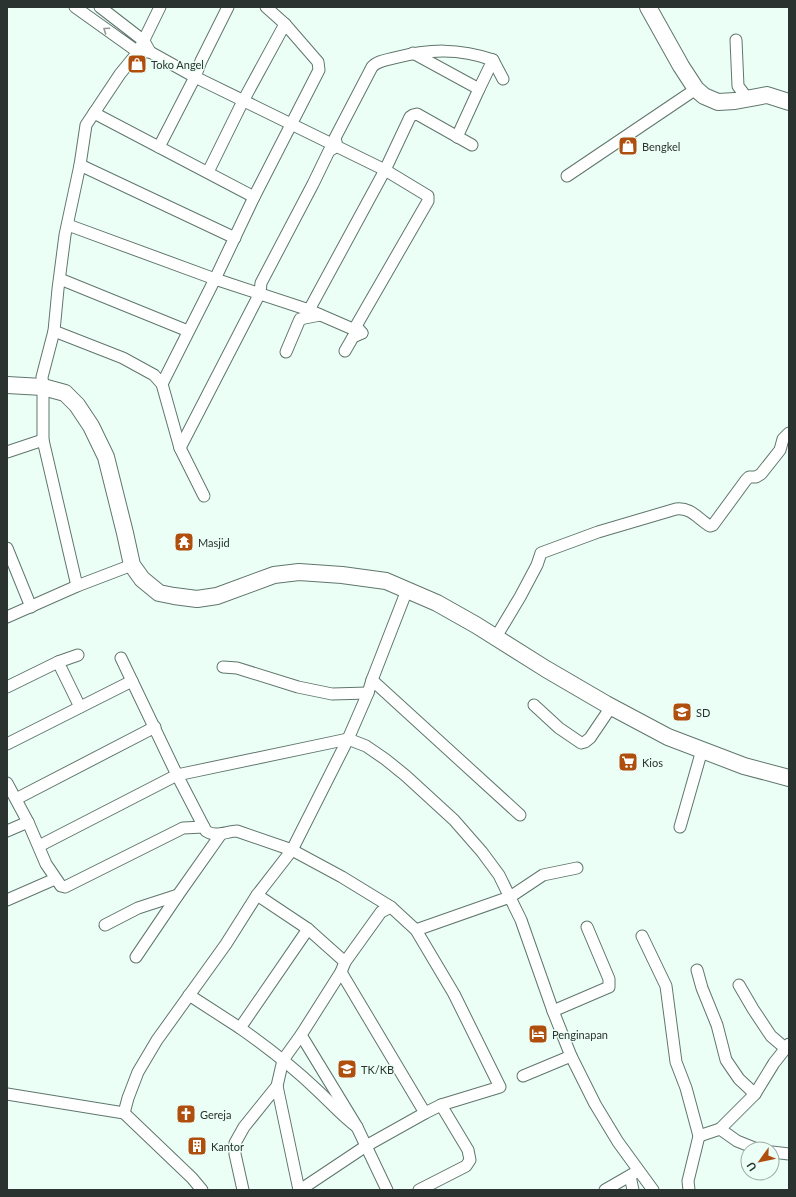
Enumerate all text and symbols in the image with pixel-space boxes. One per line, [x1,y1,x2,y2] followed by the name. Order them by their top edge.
[103,27,110,34] one-way arrow
[126,53,148,75] shop icon: Toko Angel
[151,58,204,71] place label: Toko Angel
[617,135,639,157] shop icon: Bengkel
[642,140,680,153] place label: Bengkel
[173,531,195,553] temple icon: Masjid
[198,536,230,549] place label: Masjid
[671,701,693,723] school or university icon: SD
[696,706,710,719] place label: SD
[617,751,639,773] supermarket icon: Kios
[642,756,663,769] place label: Kios
[527,1023,549,1045] hotel icon: Penginapan
[552,1028,608,1041] place label: Penginapan
[336,1058,358,1080] school or university icon: TK/KB
[361,1063,394,1076] place label: TK/KB
[175,1103,197,1125] church icon: Gereja
[200,1108,231,1121] place label: Gereja
[186,1135,208,1157] building icon: Kantor
[211,1140,244,1153] place label: Kantor
[740,1141,780,1181] north arrow
[744,1160,759,1174] text: U

